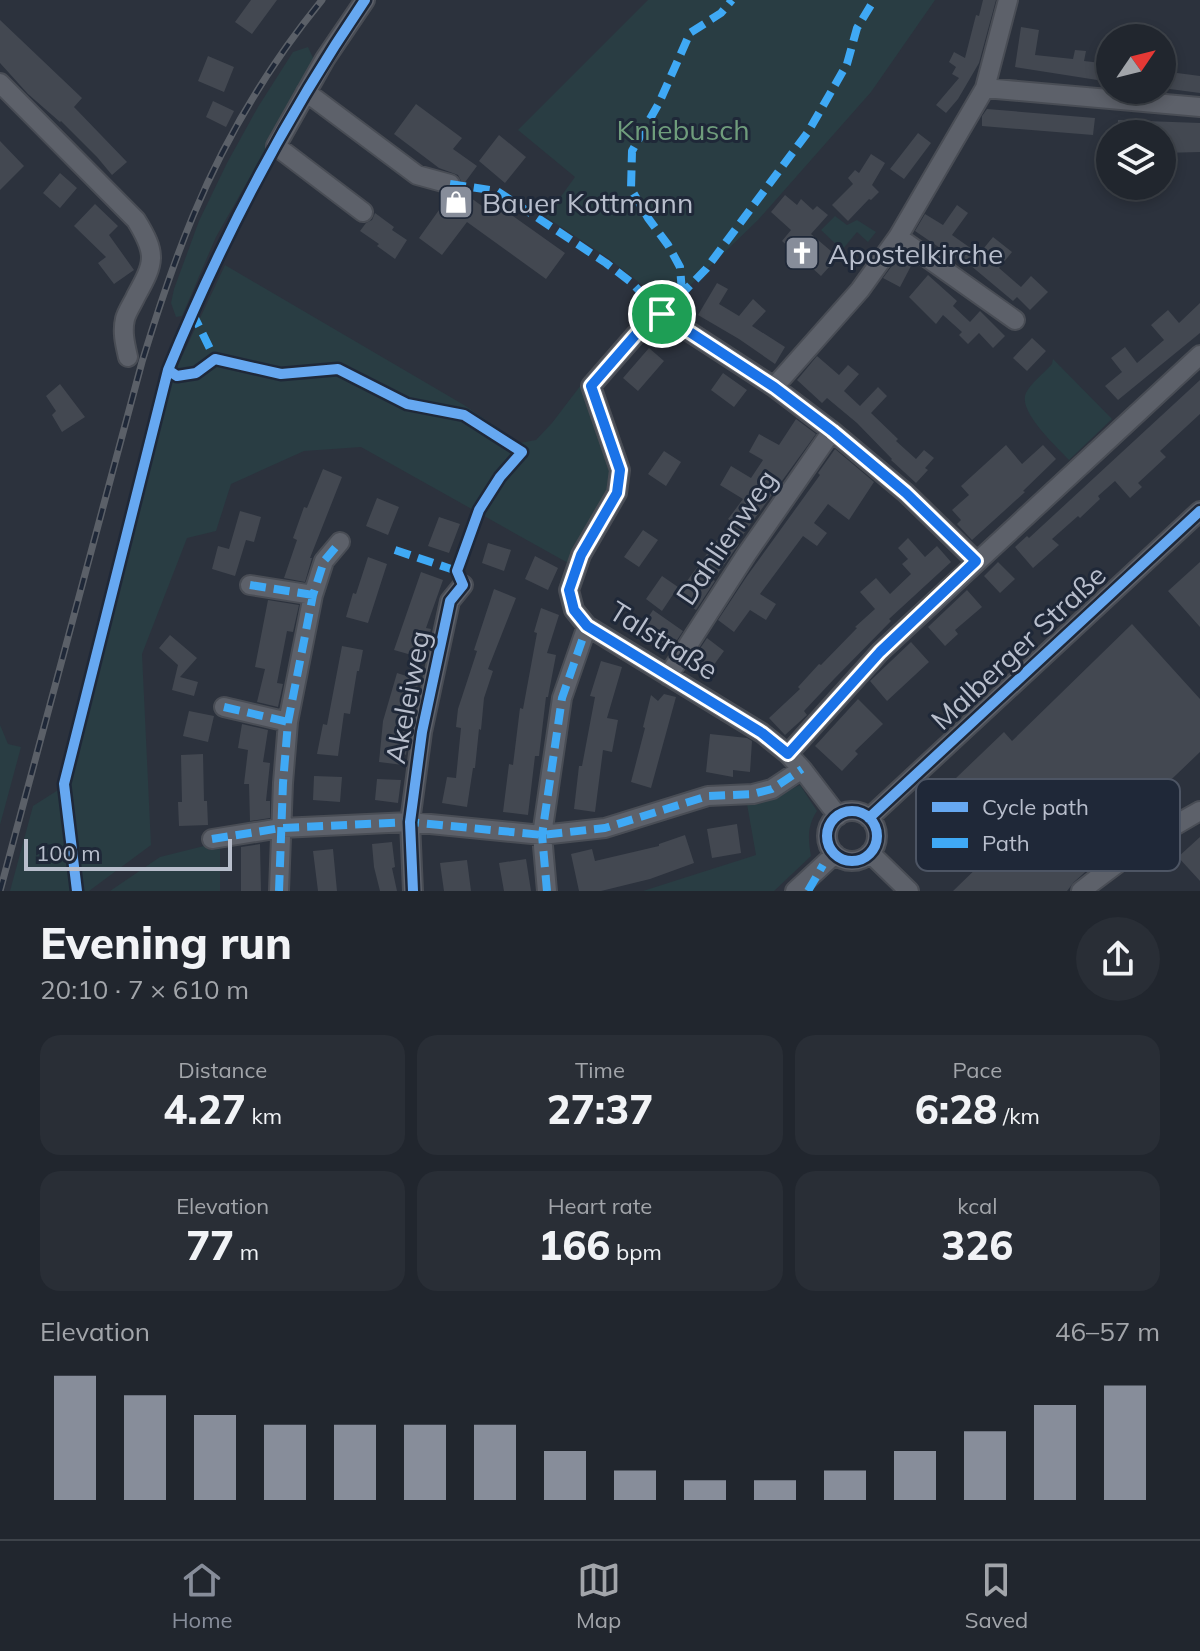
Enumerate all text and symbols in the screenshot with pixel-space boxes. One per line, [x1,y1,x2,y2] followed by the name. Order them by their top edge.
[1096,24,1176,104] north arrow
[1096,24,1176,200] map controls
[616,112,750,147] park label: Kniebusch
[1096,120,1176,200] button: layers
[437,183,475,221] shop icon: Bauer Kottmann
[482,185,693,220] place label: Bauer Kottmann
[783,234,821,272] church icon: Apostelkirche
[828,236,1003,271] place label: Apostelkirche
[628,280,696,348] pin
[640,292,684,336] icon: arrive
[668,463,784,611] street label: Dahlienweg
[923,557,1113,737] street label: Malberger Straße
[603,593,725,687] street label: Talstraße
[377,628,437,766] street label: Akeleiweg
[916,779,1180,871] legend
[982,793,1089,821] text: Cycle path
[982,829,1030,857] text: Path
[24,835,232,871] scale bar
[36,839,101,867] text: 100 m
[40,915,292,970] text: Evening run
[1076,917,1160,1001] button: share
[40,973,249,1006] text: 20:10 · 7 × 610 m
[178,1056,267,1084] text: Distance
[575,1056,625,1084] text: Time
[953,1056,1002,1084] text: Pace
[163,1084,246,1134] text: 4.27
[547,1084,653,1134] text: 27:37
[915,1084,997,1134] text: 6:28
[246,1102,282,1130] text: km
[997,1102,1040,1130] text: /km
[176,1192,269,1220] text: Elevation
[548,1192,652,1220] text: Heart rate
[957,1192,997,1220] text: kcal
[186,1220,234,1270] text: 77
[538,1220,610,1270] text: 166
[941,1220,1013,1270] text: 326
[234,1238,259,1266] text: m
[610,1238,662,1266] text: bpm
[40,1315,150,1348] text: Elevation
[1055,1315,1160,1348] text: 46–57 m
[172,1558,232,1634] tab: Home
[576,1558,621,1634] tab: Map
[965,1558,1028,1634] tab: Saved

